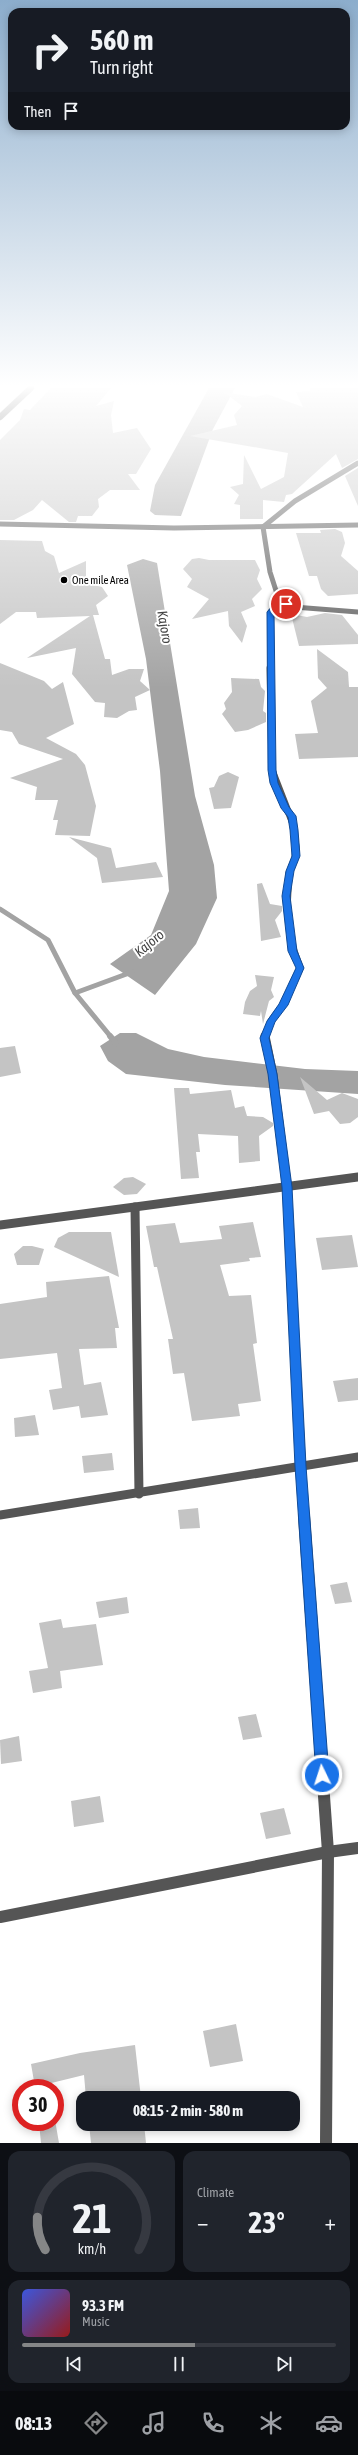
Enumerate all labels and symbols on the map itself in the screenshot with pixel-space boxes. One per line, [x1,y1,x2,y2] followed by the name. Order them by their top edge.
[72,574,129,586] place label: One mile Area
[59,575,69,585] marker: One mile Area
[269,587,303,621] pin
[154,609,176,645] water label: Kajoro
[131,926,167,960] water label: Kajoro
[301,1754,343,1796] position arrow
[12,2079,64,2131] speed limit sign: 30

